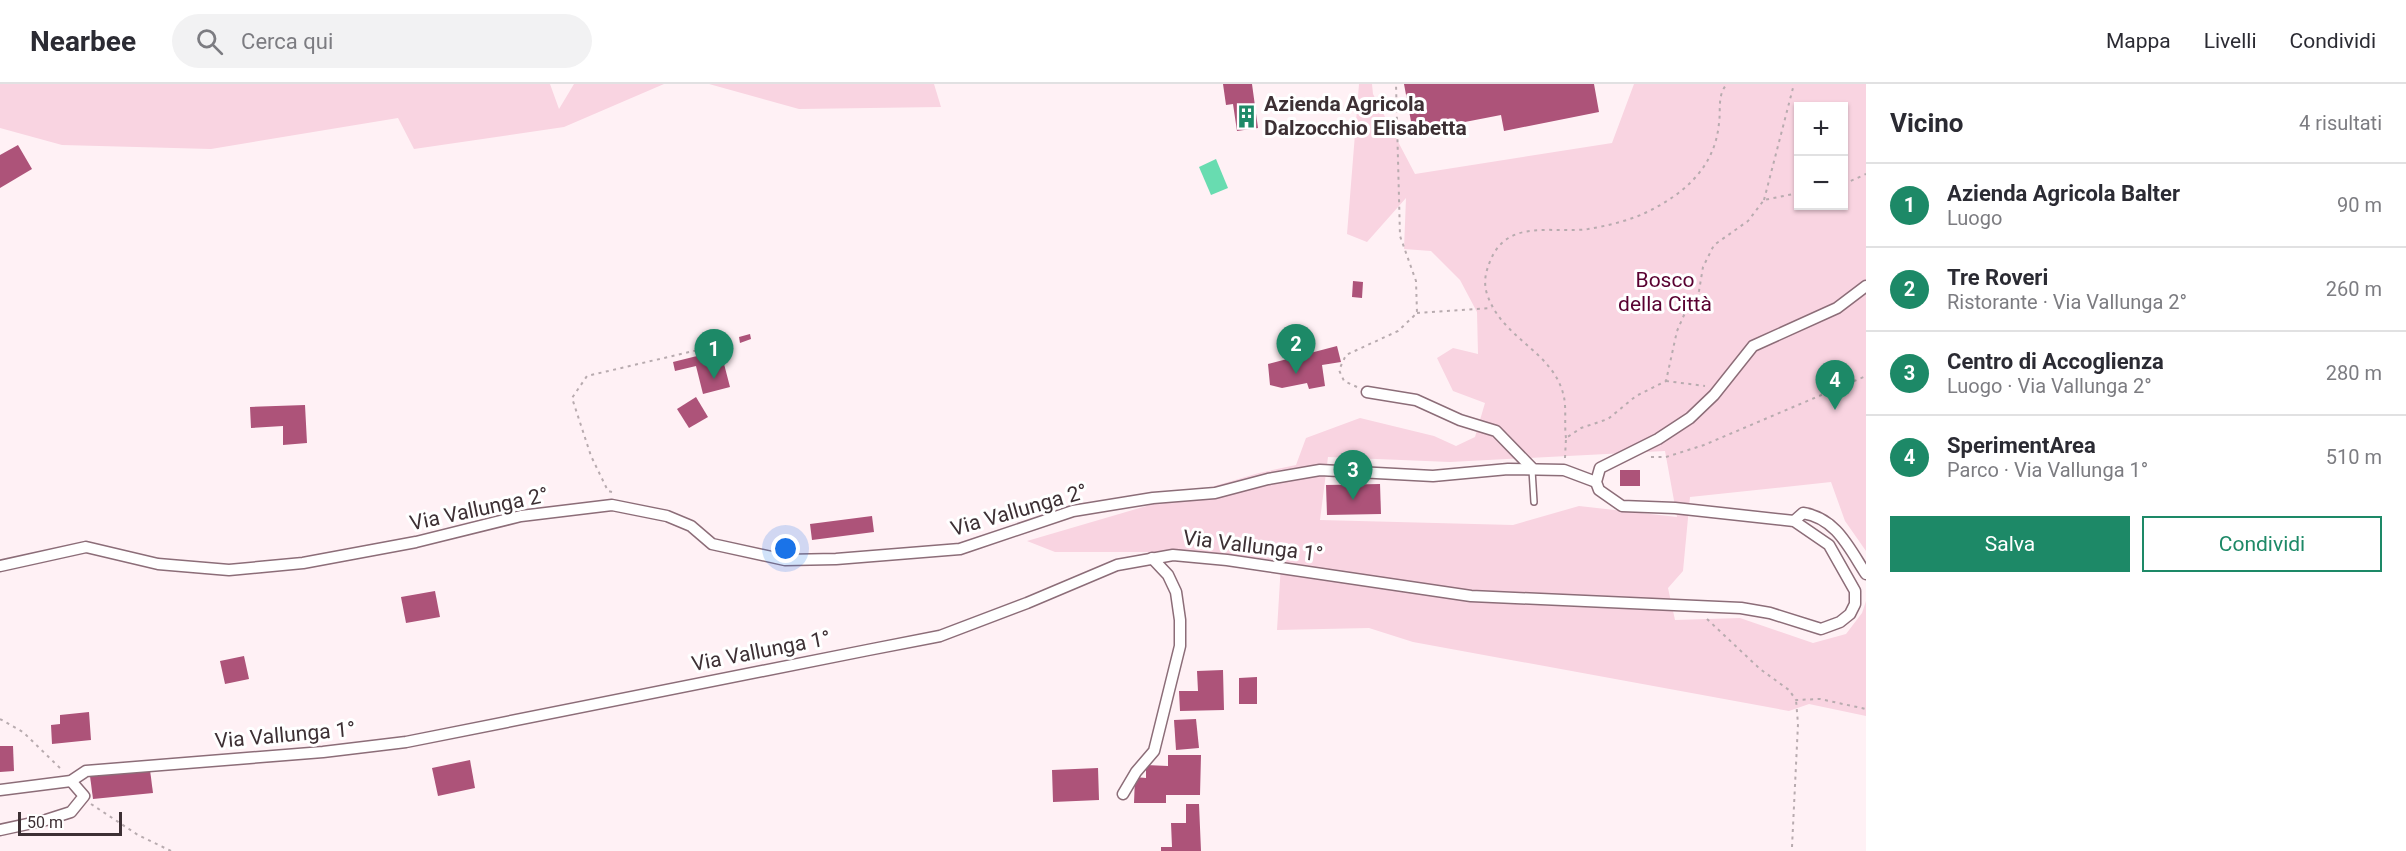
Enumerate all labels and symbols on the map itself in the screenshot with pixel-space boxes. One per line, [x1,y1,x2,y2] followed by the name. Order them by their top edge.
[1264,92,1467,140] place label: Azienda Agricola Dalzocchio Elisabetta
[1233,103,1259,129] building icon: Azienda Agricola Dalzocchio Elisabetta
[1618,268,1712,316] park label: Bosco della Città
[1276,324,1316,374] pin: 2
[694,330,734,379] pin: 1
[1816,360,1854,410] pin: 4
[1334,450,1372,500] pin: 3
[948,479,1090,541] street label: Via Vallunga 2°
[408,483,550,535] street label: Via Vallunga 2°
[1182,526,1324,566] street label: Via Vallunga 1°
[771,534,800,563] your location
[690,626,832,676] street label: Via Vallunga 1°
[214,717,356,753] street label: Via Vallunga 1°
[18,809,122,836] scale bar

